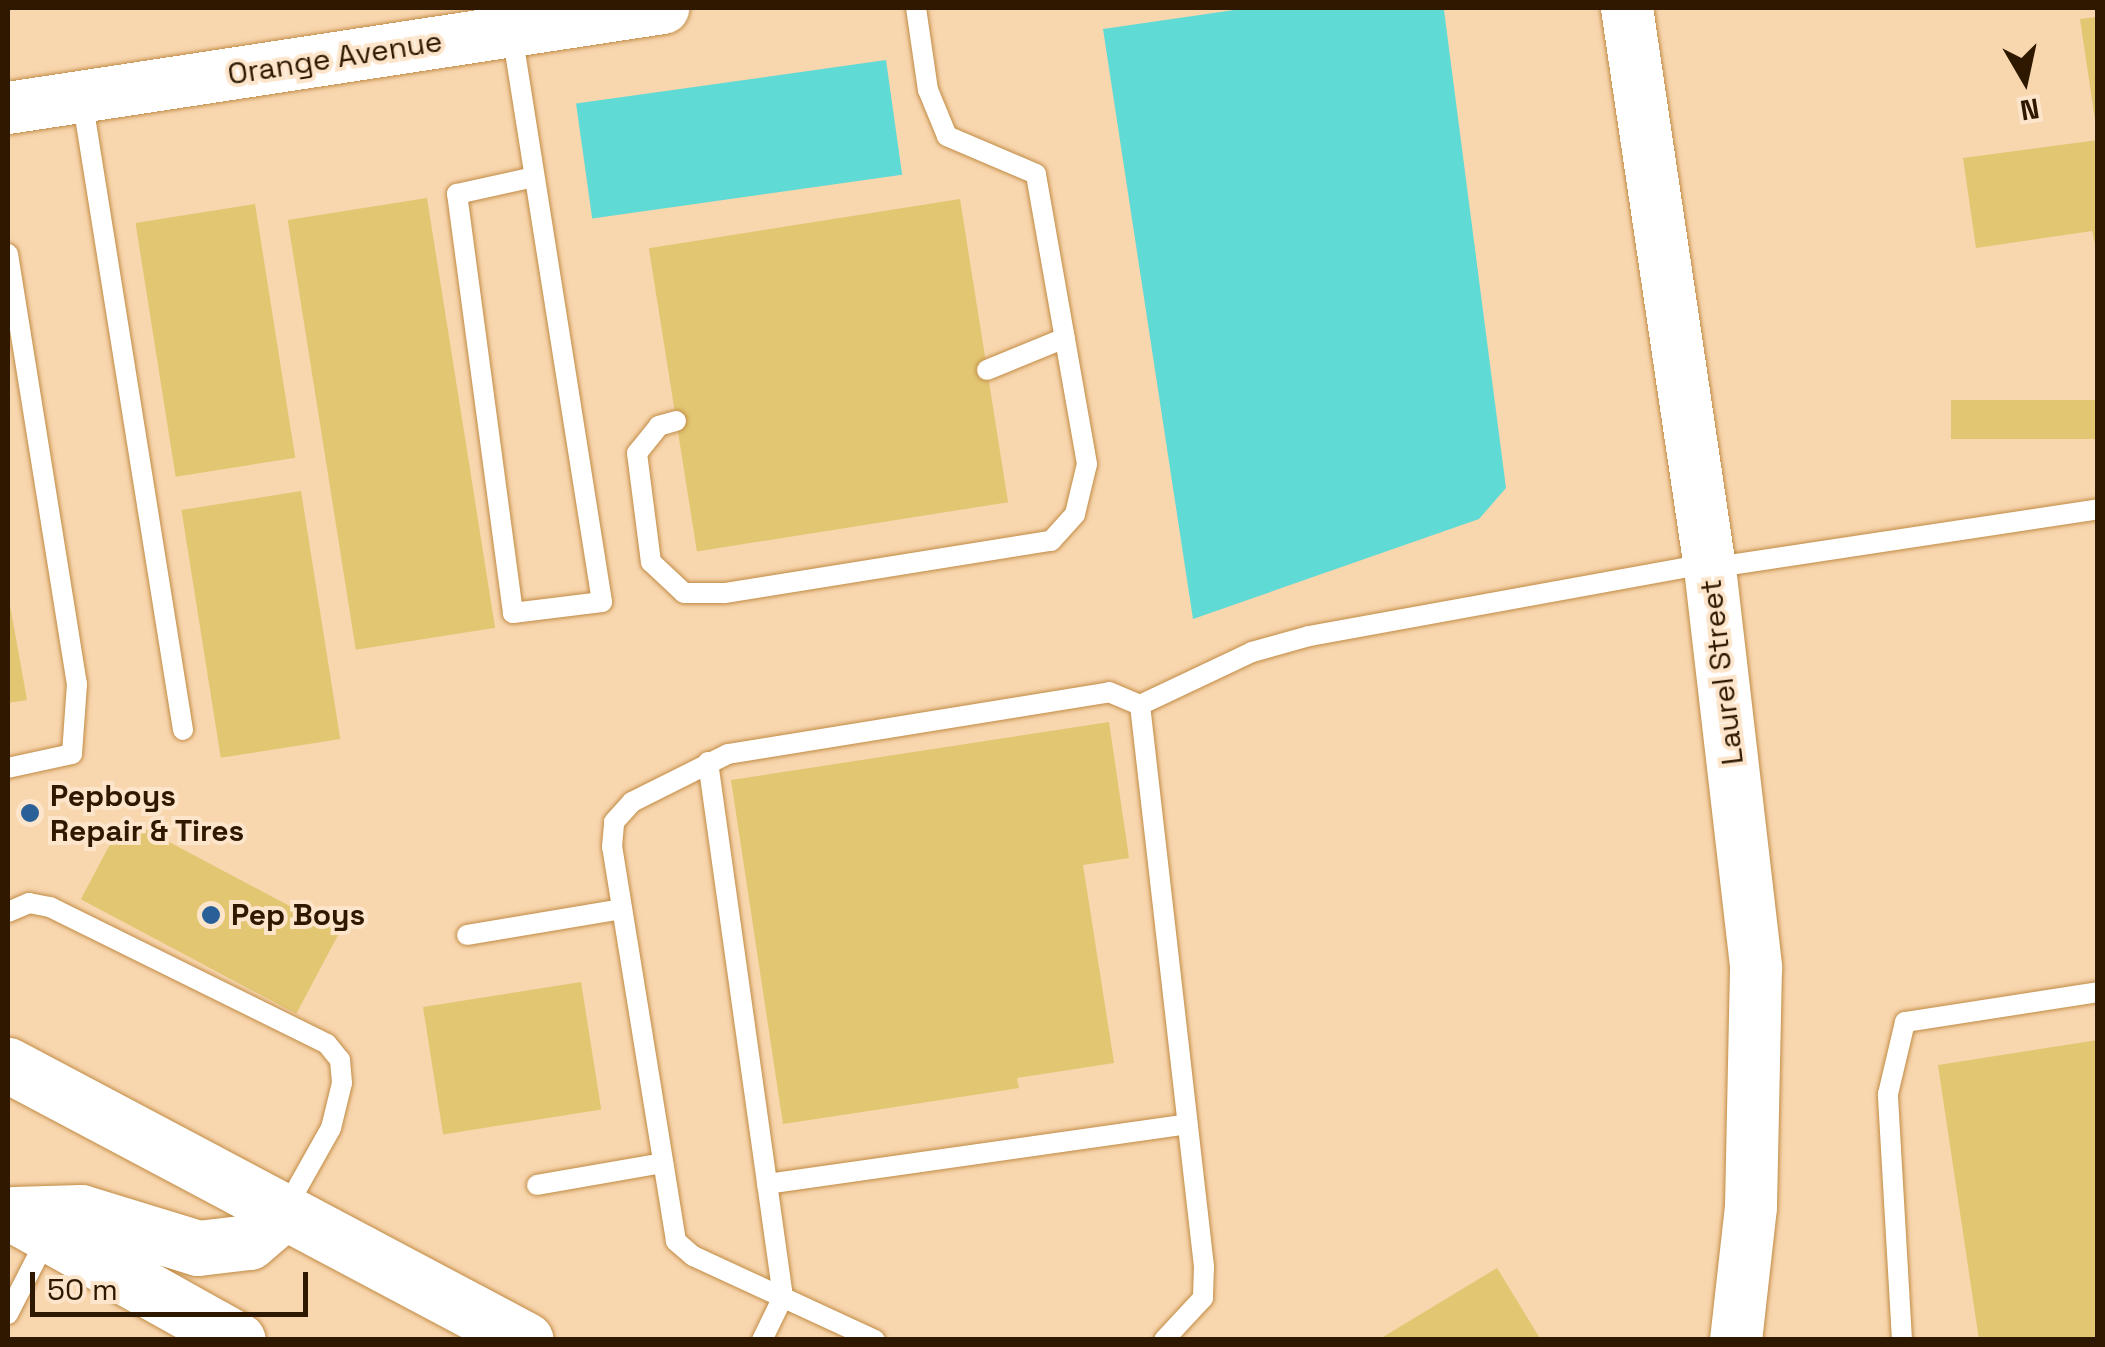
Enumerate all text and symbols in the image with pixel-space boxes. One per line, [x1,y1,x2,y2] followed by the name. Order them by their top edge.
[225,23,445,93] street label: Orange Avenue
[1975,30,2075,130] north arrow
[2018,90,2042,129] text: N
[1693,577,1751,767] street label: Laurel Street
[50,778,245,848] place label: Pepboys Repair & Tires
[19,802,41,824] marker: Pepboys Repair & Tires
[231,897,365,933] place label: Pep Boys
[200,904,222,926] marker: Pep Boys
[35,1252,312,1314] scale bar
[47,1270,118,1309] text: 50 m

